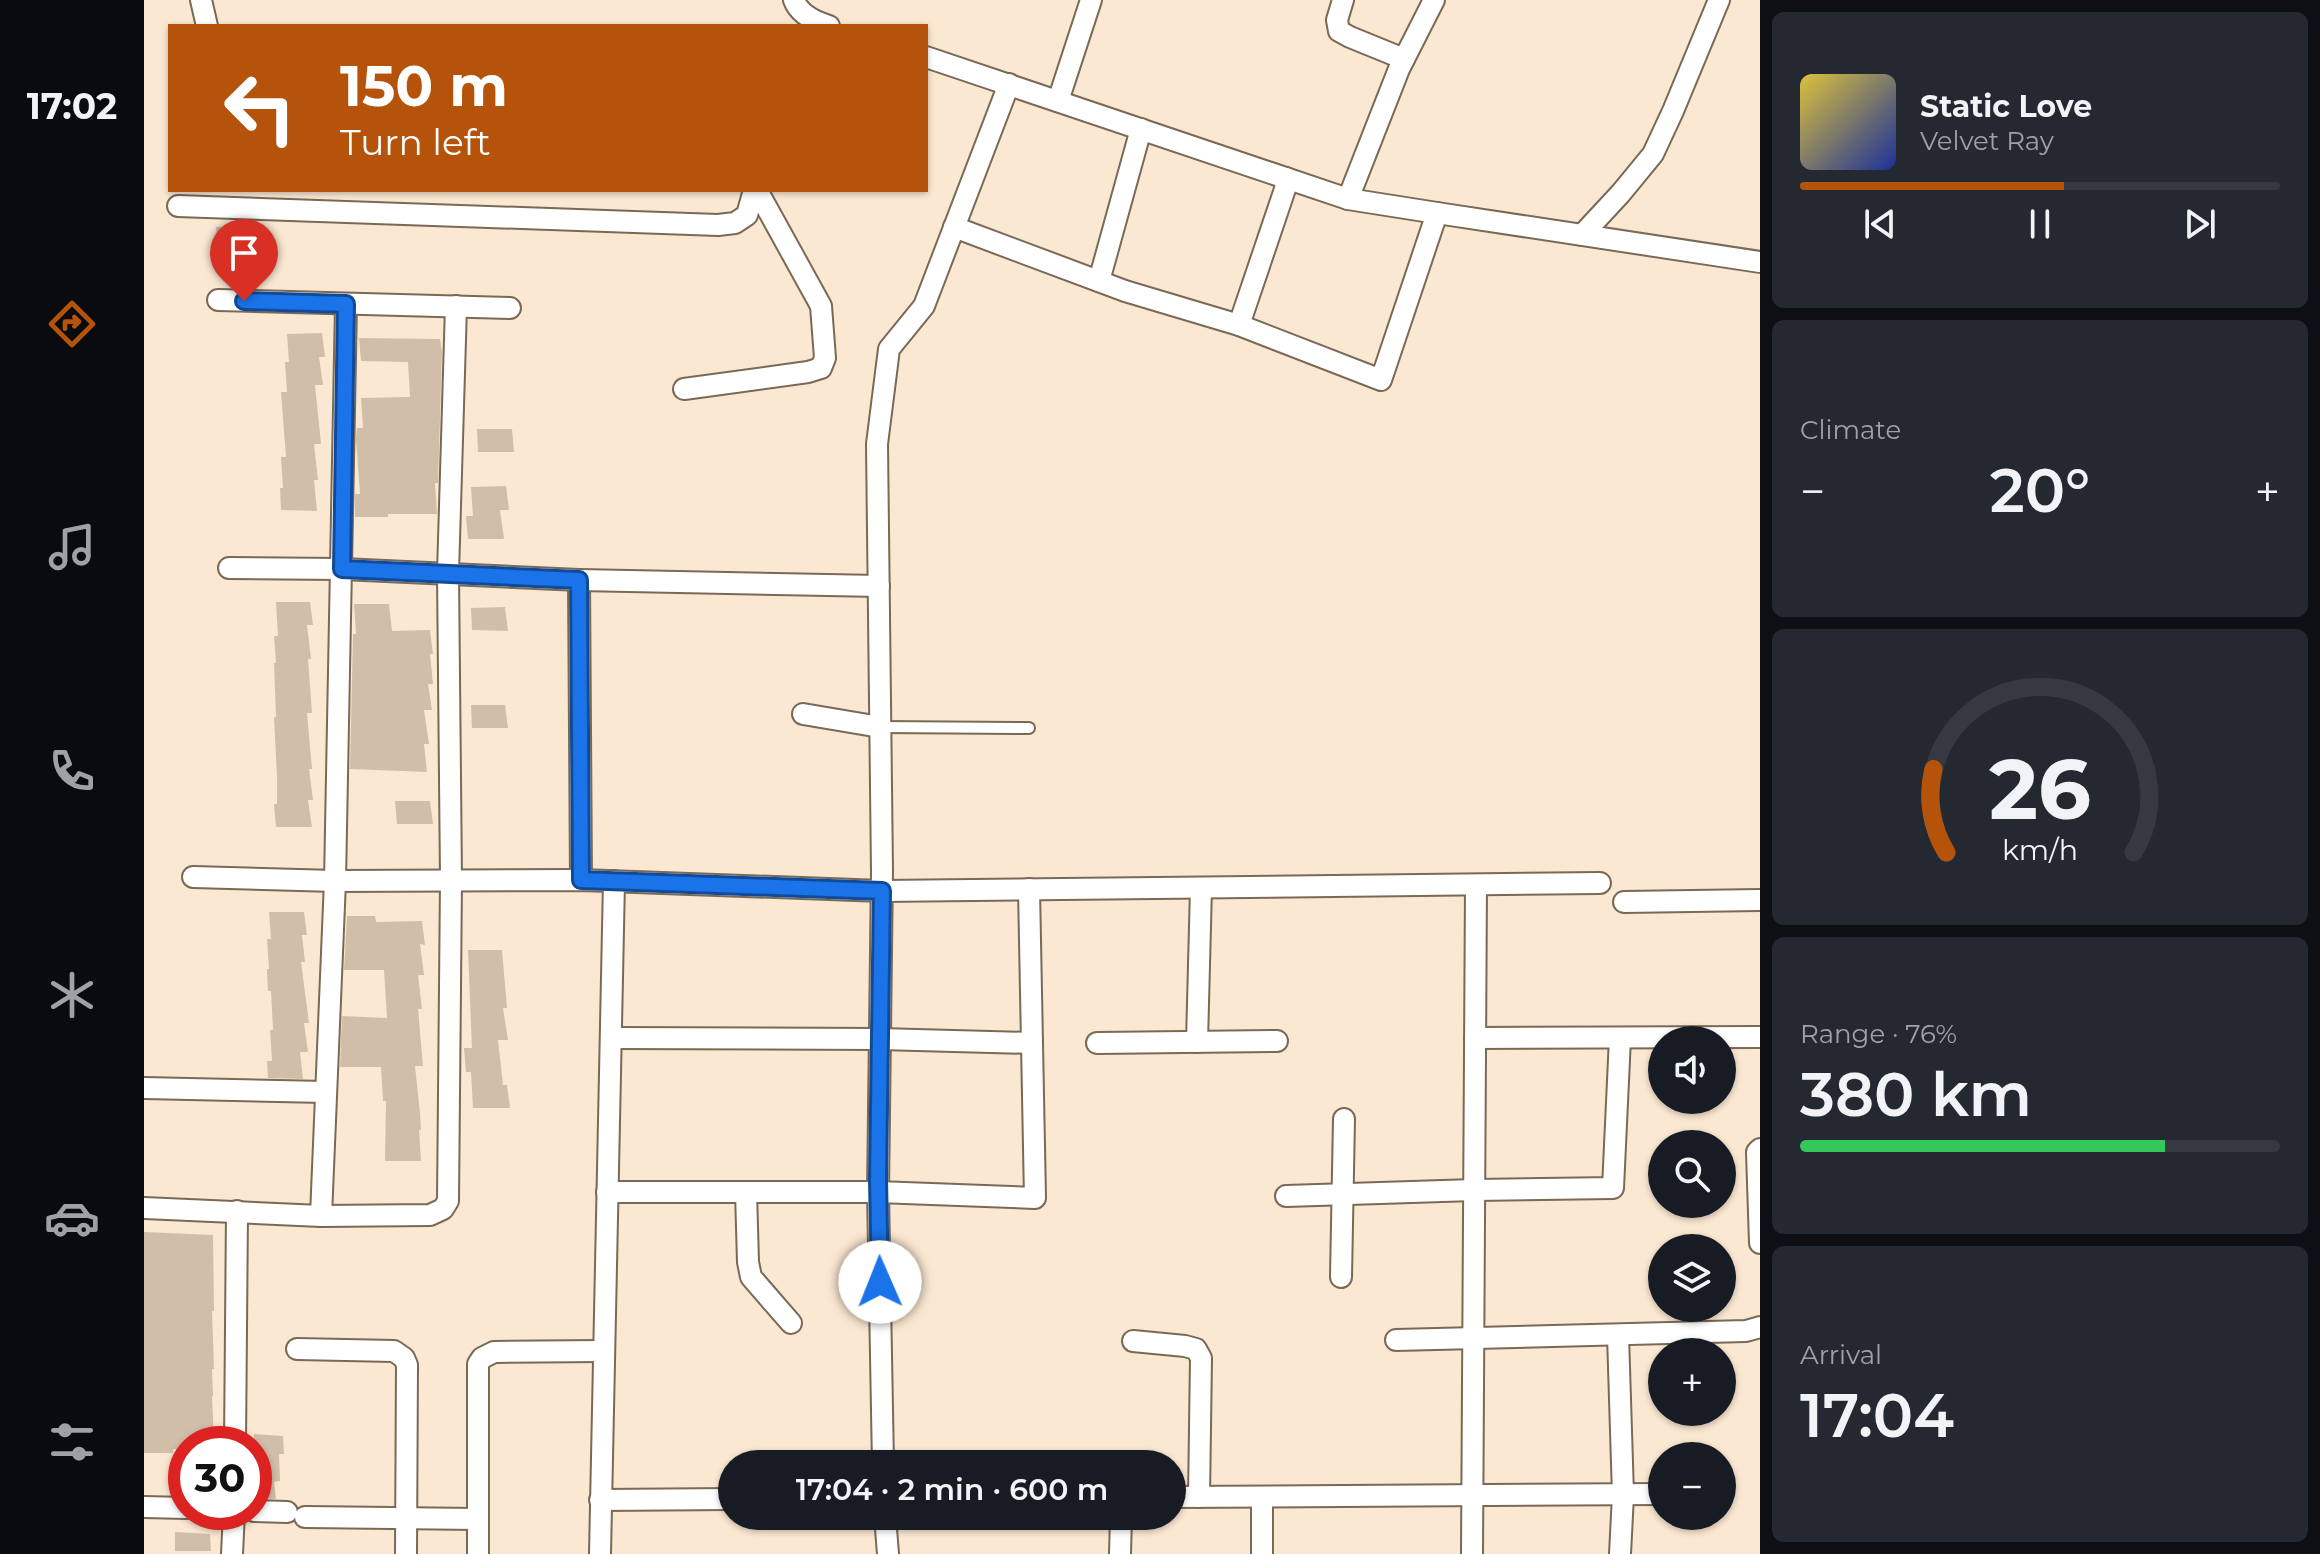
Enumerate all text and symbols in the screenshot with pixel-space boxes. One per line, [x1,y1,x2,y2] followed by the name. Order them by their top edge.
[340,52,508,120] text: 150 m
[208,56,312,160] icon: left
[27,84,117,128] text: 17:02
[1920,88,2092,125] text: Static Love
[340,120,491,164] text: Turn left
[1920,125,2054,157] text: Velvet Ray
[1858,202,1902,246] icon: previous
[2018,202,2062,246] icon: pause
[2178,202,2222,246] icon: next
[210,219,278,301] pin
[222,231,266,275] icon: arrive
[44,296,100,352] icon: directions
[1800,414,1901,446] text: Climate
[1990,454,2090,527] text: 20°
[1800,464,1825,518] text: −
[2255,464,2280,518] text: +
[44,519,100,575] icon: music
[1989,738,2091,840] text: 26
[44,743,100,799] icon: phone
[2002,832,2078,867] text: km/h
[44,967,100,1023] icon: climate
[1800,1018,1957,1050] text: Range · 76%
[1648,1026,1736,1530] map controls
[1648,1026,1736,1114] button: sound
[1800,1058,2032,1131] text: 380 km
[1648,1130,1736,1218] button: search
[44,1190,100,1246] icon: car
[1648,1234,1736,1322] button: layers
[838,1240,922,1324] position arrow
[1648,1338,1736,1426] button: +
[1800,1339,1882,1371] text: Arrival
[1800,1379,1954,1452] text: 17:04
[44,1414,100,1470] icon: filters
[168,1426,272,1530] speed limit sign: 30
[1648,1442,1736,1530] button: −
[796,1471,1108,1508] text: 17:04 · 2 min · 600 m

